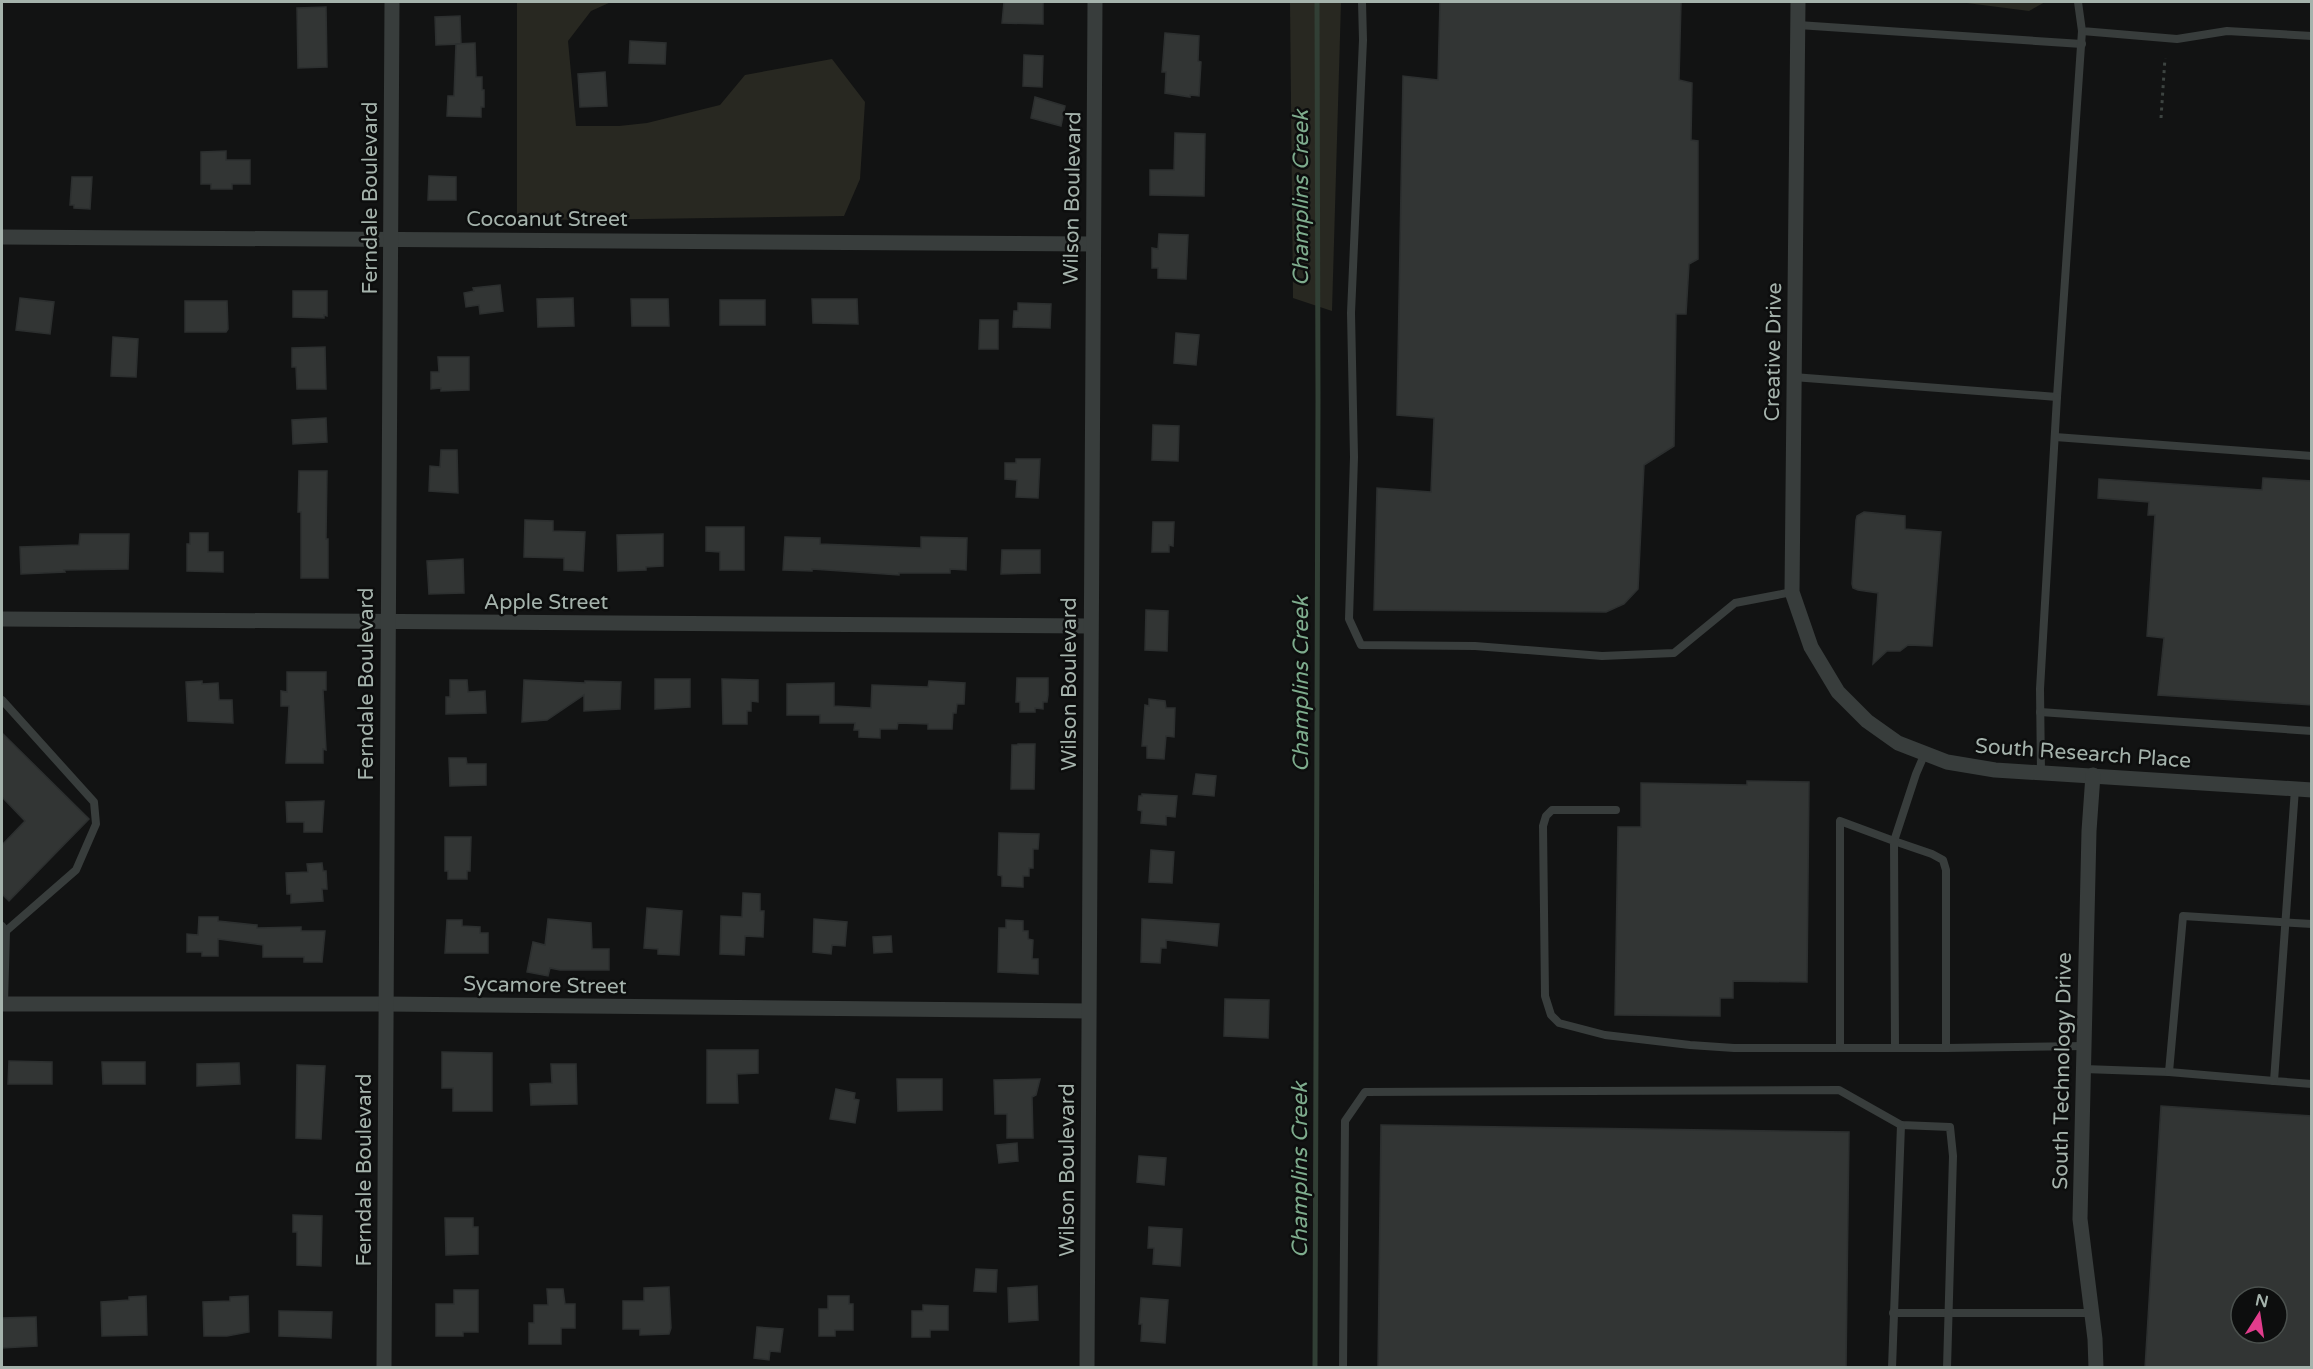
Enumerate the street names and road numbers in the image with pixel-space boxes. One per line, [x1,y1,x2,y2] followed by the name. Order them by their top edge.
[358,101,383,295] street label: Ferndale Boulevard
[1058,111,1087,285] street label: Wilson Boulevard
[466,207,628,232] street label: Cocoanut Street
[1760,282,1787,422] street label: Creative Drive
[354,587,379,781] street label: Ferndale Boulevard
[484,590,608,615] street label: Apple Street
[1057,597,1082,771] street label: Wilson Boulevard
[1974,733,2192,774] street label: South Research Place
[2048,952,2077,1190] street label: South Technology Drive
[463,972,627,999] street label: Sycamore Street
[352,1073,377,1267] street label: Ferndale Boulevard
[1055,1083,1080,1257] street label: Wilson Boulevard

